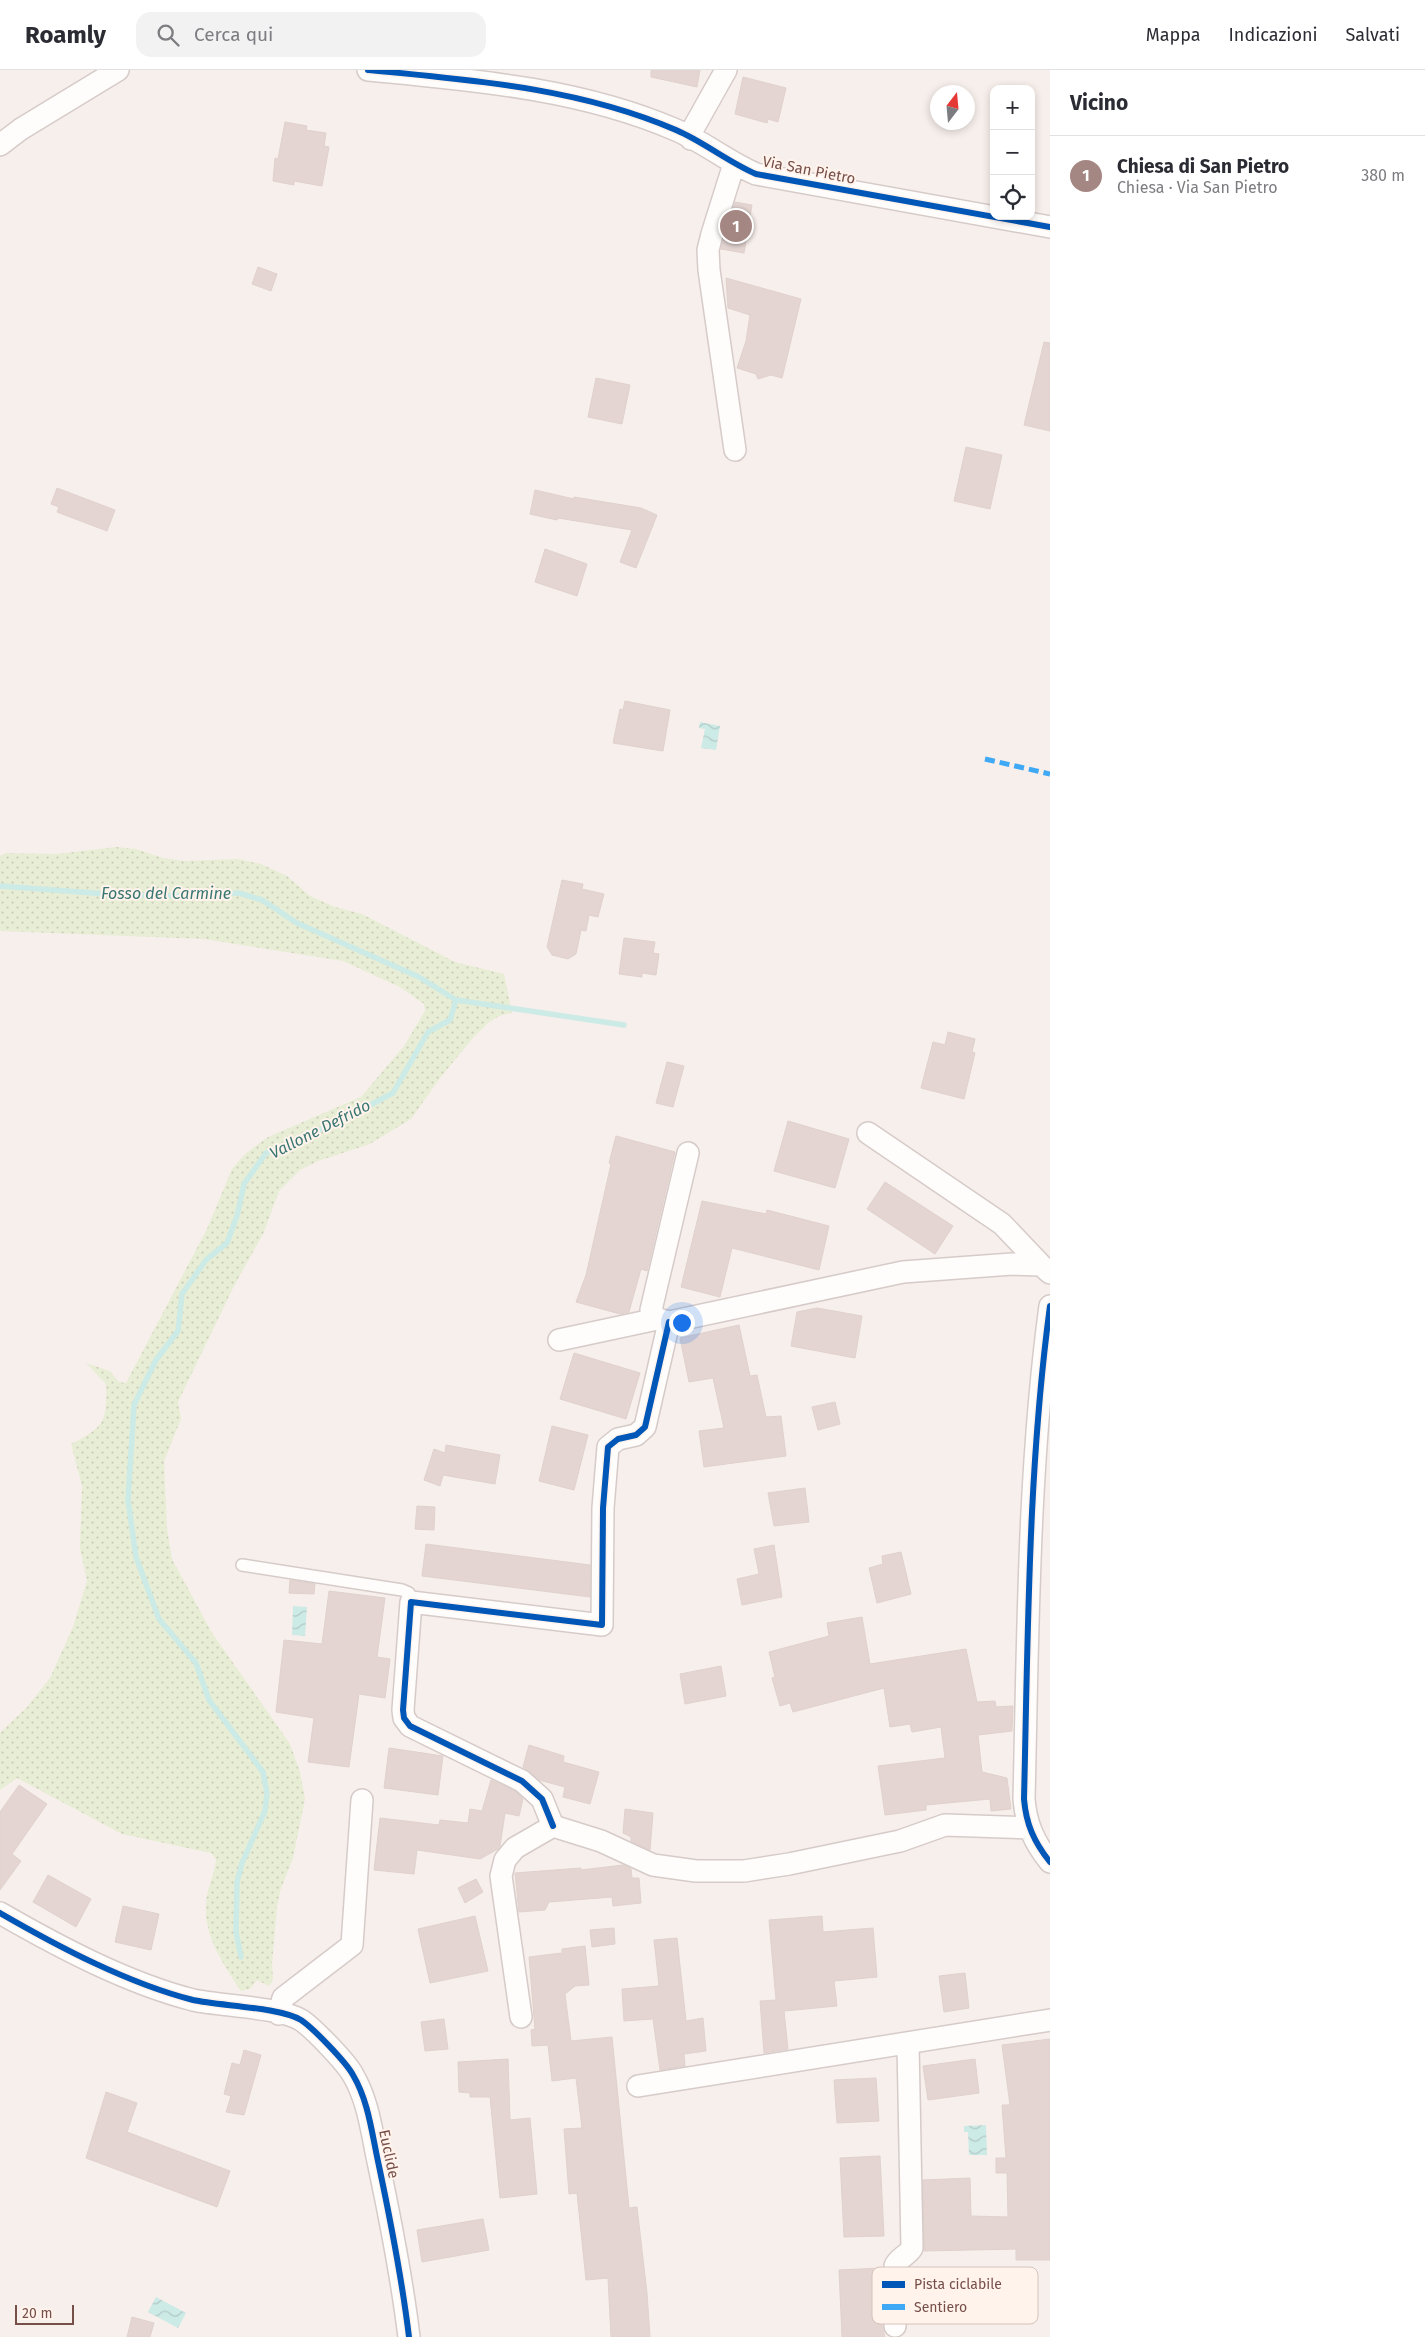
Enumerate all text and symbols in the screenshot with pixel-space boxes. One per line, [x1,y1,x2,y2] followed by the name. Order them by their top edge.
[136,12,486,57] search box
[25,21,106,49] text: Roamly
[154,21,182,49] icon: search
[194,23,273,46] text: Cerca qui
[1146,24,1201,46] text: Mappa
[1229,24,1318,46] text: Indicazioni
[1346,24,1400,46] text: Salvati
[930,85,975,130] north arrow
[990,85,1035,220] map controls
[990,85,1035,130] button: +
[1070,90,1128,116] text: Vicino
[990,130,1035,175] button: −
[761,152,857,188] street label: Via San Pietro
[1117,155,1289,178] text: Chiesa di San Pietro
[1082,166,1090,185] text: 1
[1361,166,1405,185] text: 380 m
[990,175,1035,220] button: locate
[1117,178,1277,197] text: Chiesa · Via San Pietro
[720,207,752,245] pin: 1
[101,884,231,903] water label: Fosso del Carmine
[266,1095,374,1163] water label: Vallone Defrido
[669,1310,695,1336] your location
[375,2128,403,2180] street label: Euclide
[872,2267,1038,2324] legend
[914,2276,1002,2293] text: Pista ciclabile
[914,2299,967,2316] text: Sentiero
[15,2302,74,2325] scale bar
[22,2305,52,2322] text: 20 m

